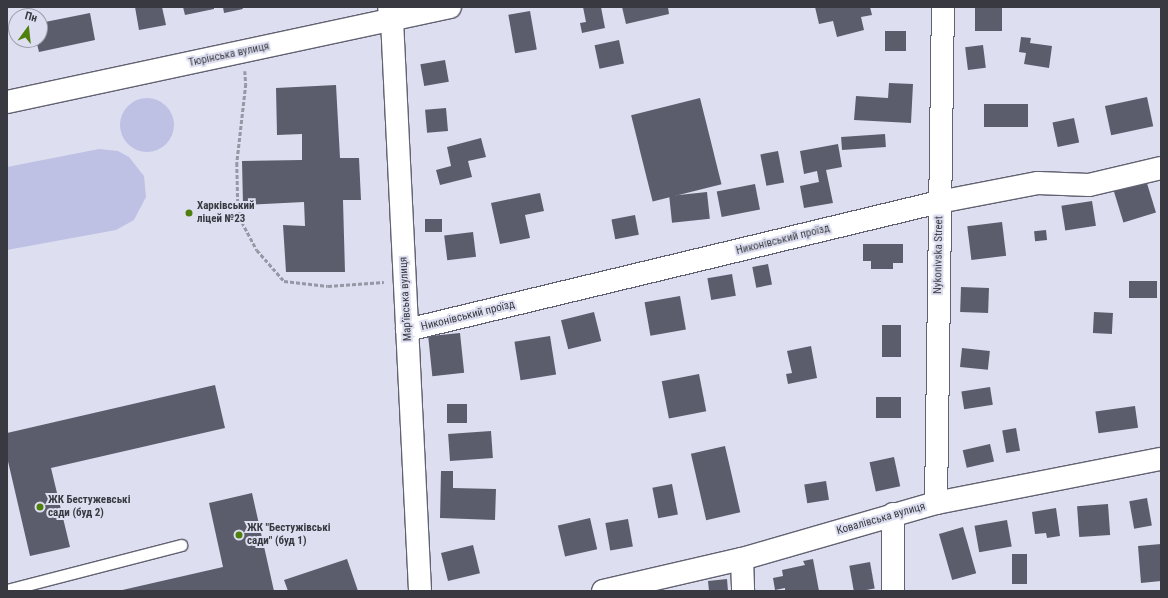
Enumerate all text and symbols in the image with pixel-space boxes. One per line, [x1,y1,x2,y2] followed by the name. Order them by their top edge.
[8,8,48,48] north arrow
[23,9,39,25] text: Пн
[187,40,271,70] street label: Тюрінська вулиця
[197,200,255,226] place label: Харківський ліцей №23
[184,208,194,218] marker: Харківський ліцей №23
[932,216,946,294] street label: Nykonivska Street
[735,222,831,258] street label: Никонівський проїзд
[397,256,415,342] street label: Мар'ївська вулиця
[420,298,516,334] street label: Никонівський проїзд
[48,494,130,520] place label: ЖК Бестужевські сади (буд 2)
[835,500,927,538] street label: Ковалівська вулиця
[35,502,45,512] marker: ЖК Бестужевські сади (буд 2)
[247,522,331,548] place label: ЖК "Бестужівські сади" (буд 1)
[234,530,244,540] marker: ЖК "Бестужівські сади" (буд 1)

